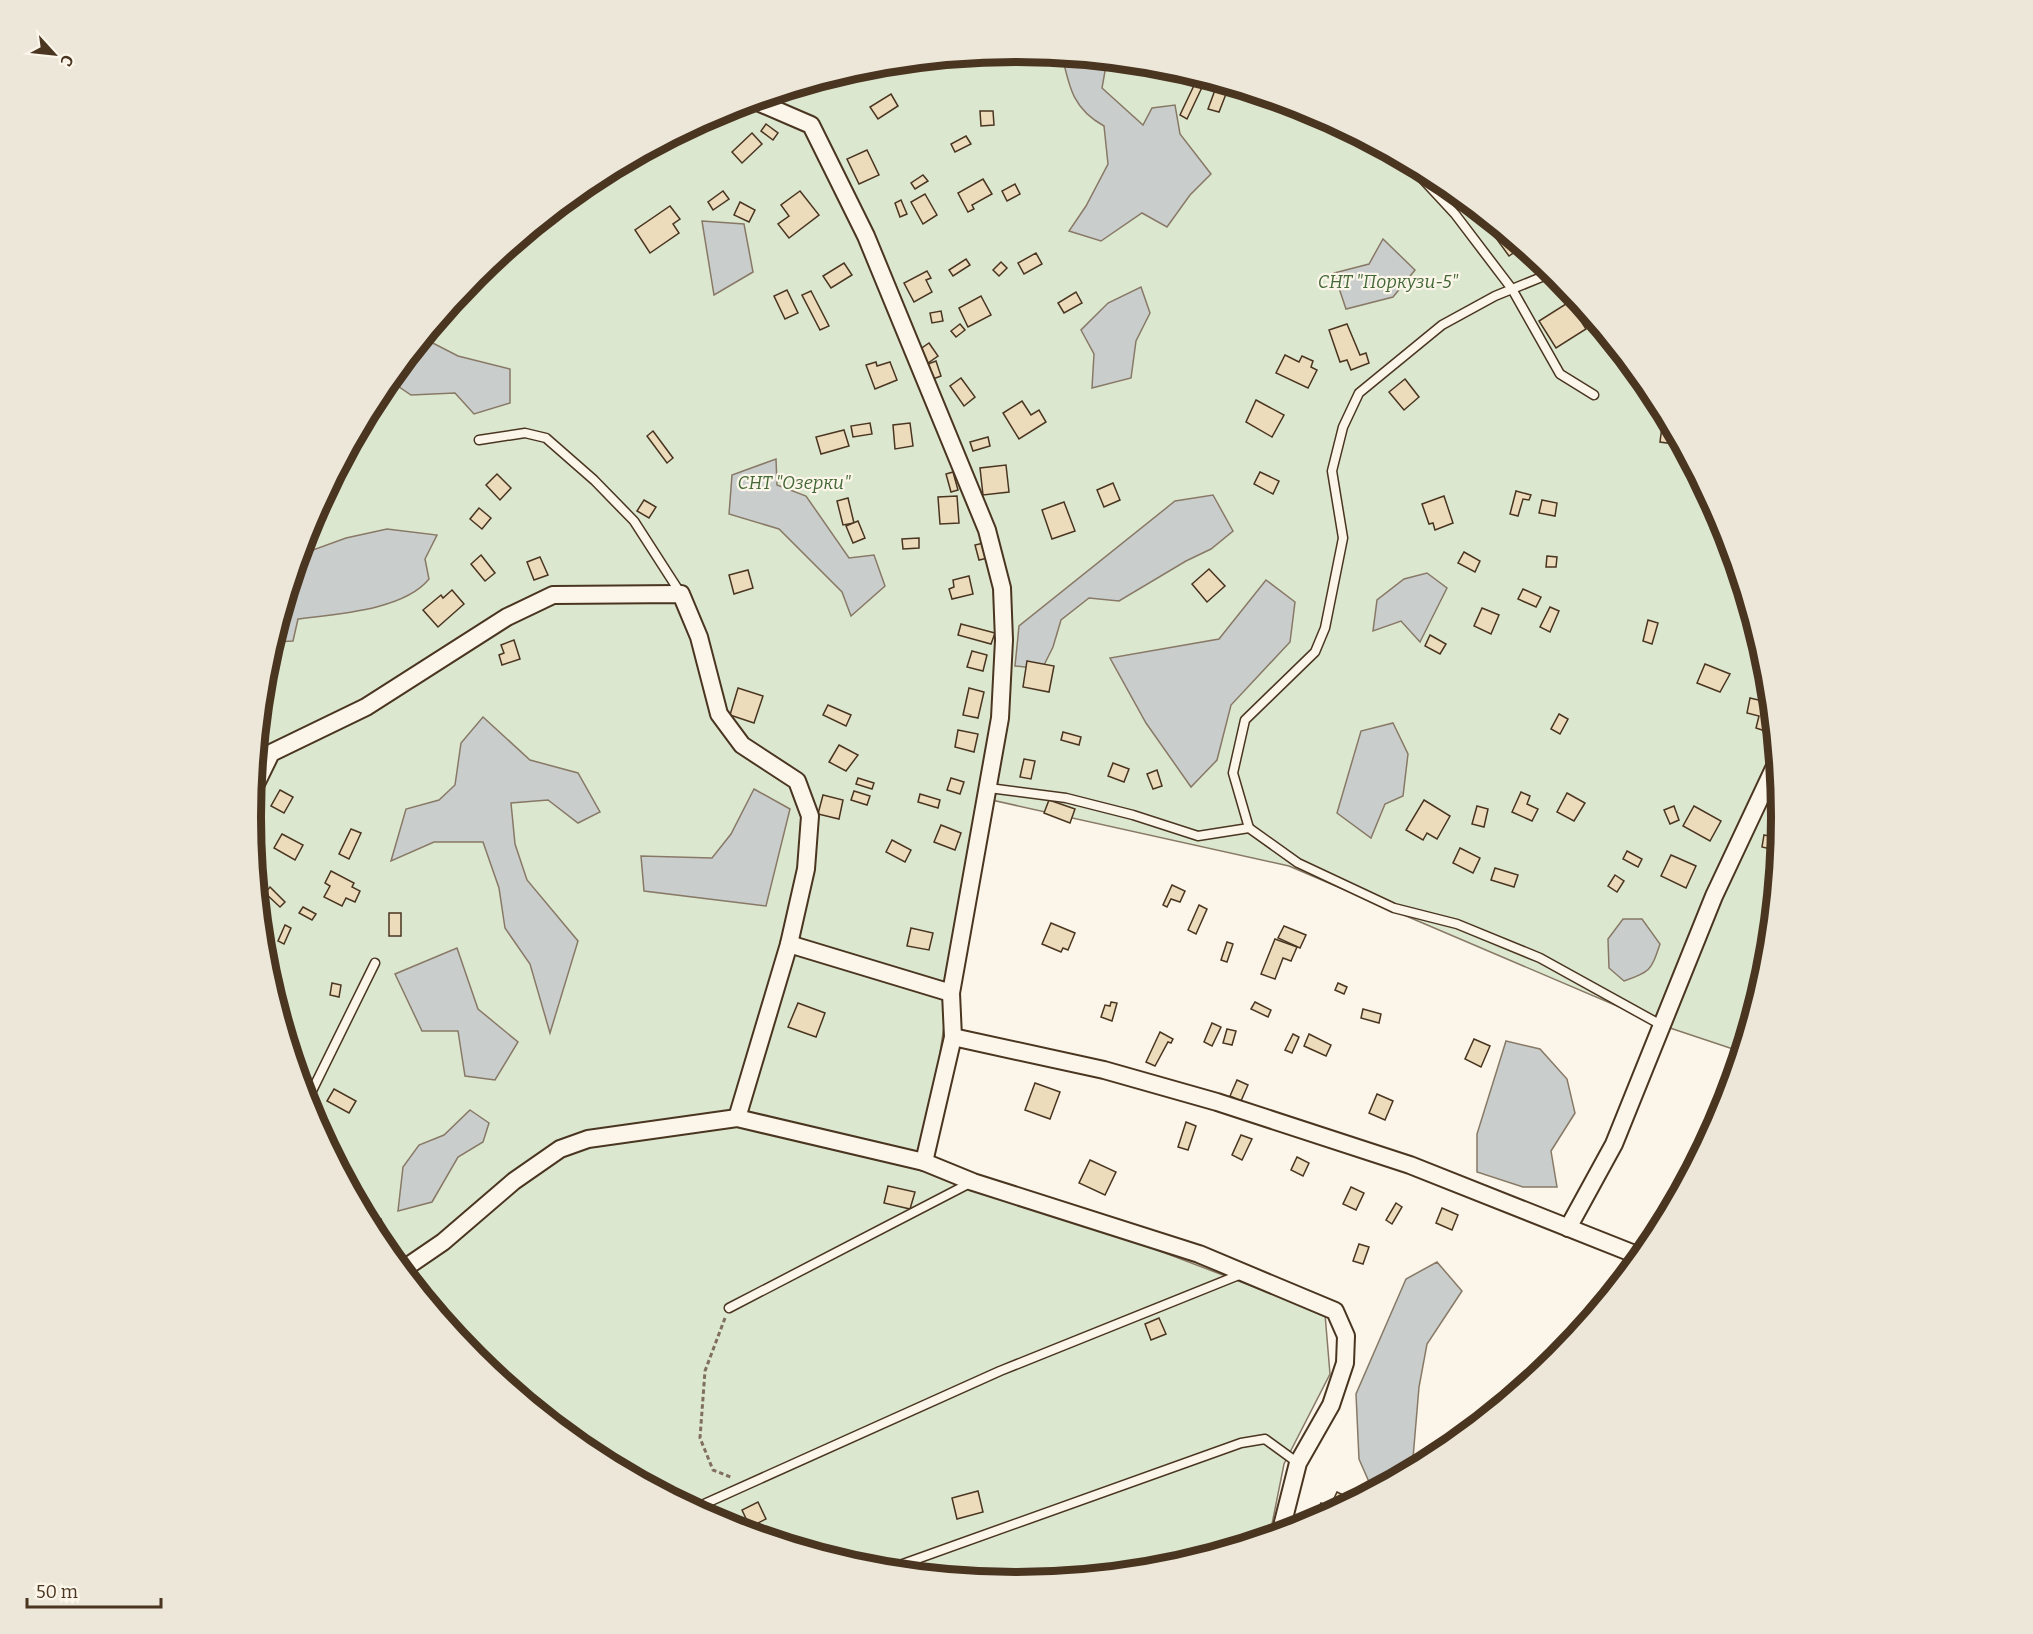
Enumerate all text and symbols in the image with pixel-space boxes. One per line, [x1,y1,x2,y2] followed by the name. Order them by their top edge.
[24,24,84,84] north arrow
[56,52,78,69] text: С
[1318,271,1459,293] park label: СНТ "Поркузи-5"
[737,472,851,494] park label: СНТ "Озерки"
[27,1571,160,1609] scale bar
[36,1581,78,1603] text: 50 m

